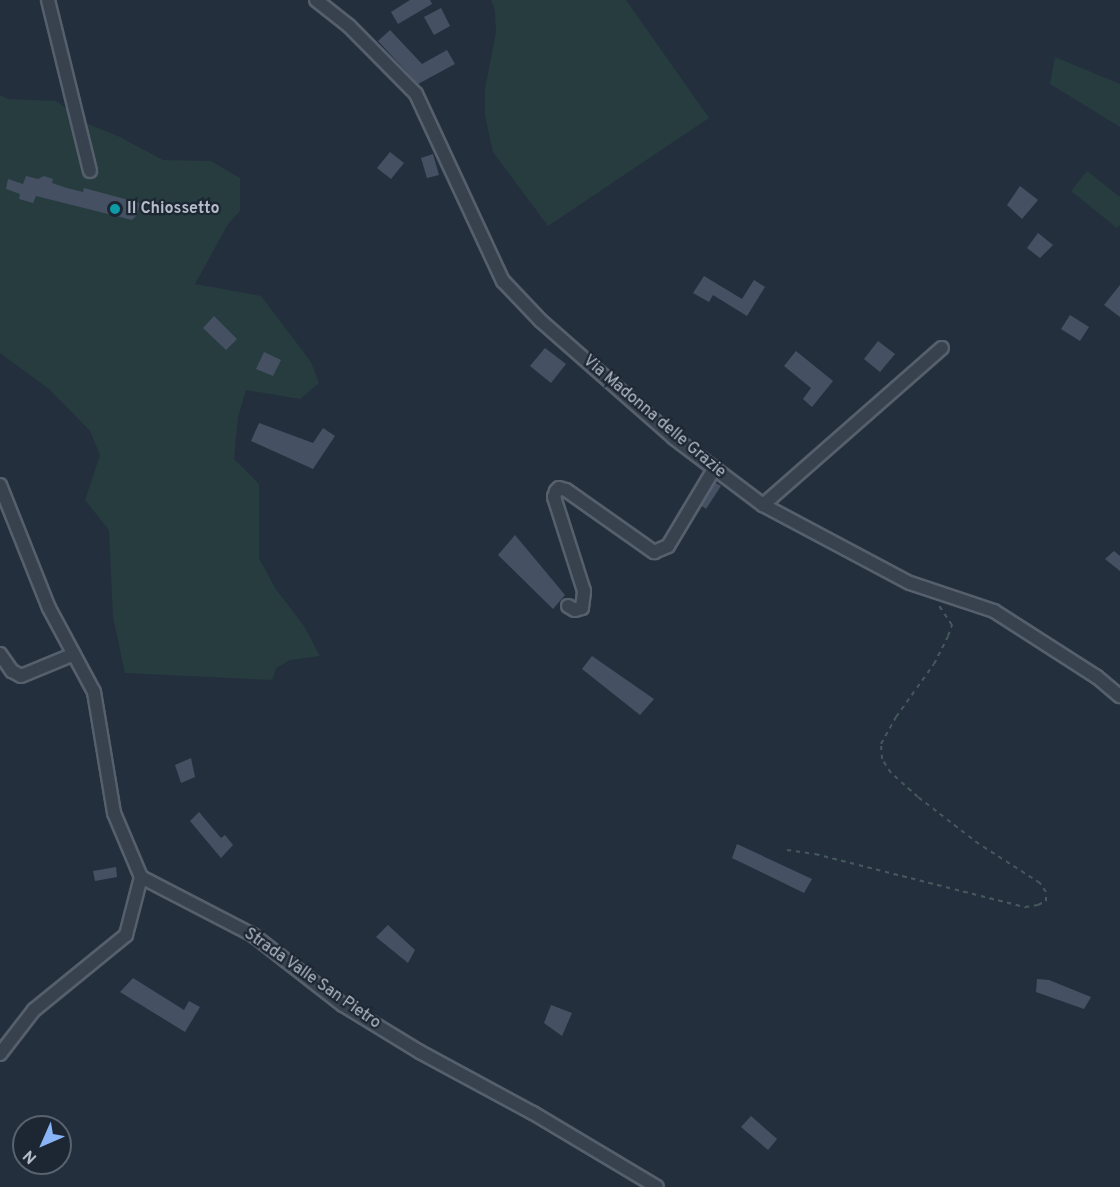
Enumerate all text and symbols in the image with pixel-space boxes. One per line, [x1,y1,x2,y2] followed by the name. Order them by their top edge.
[127,199,220,219] place label: Il Chiossetto
[108,202,122,216] marker: Il Chiossetto
[579,352,729,482] street label: Via Madonna delle Grazie
[240,924,384,1034] street label: Strada Valle San Pietro
[12,1115,72,1175] north arrow
[20,1145,42,1167] text: N

